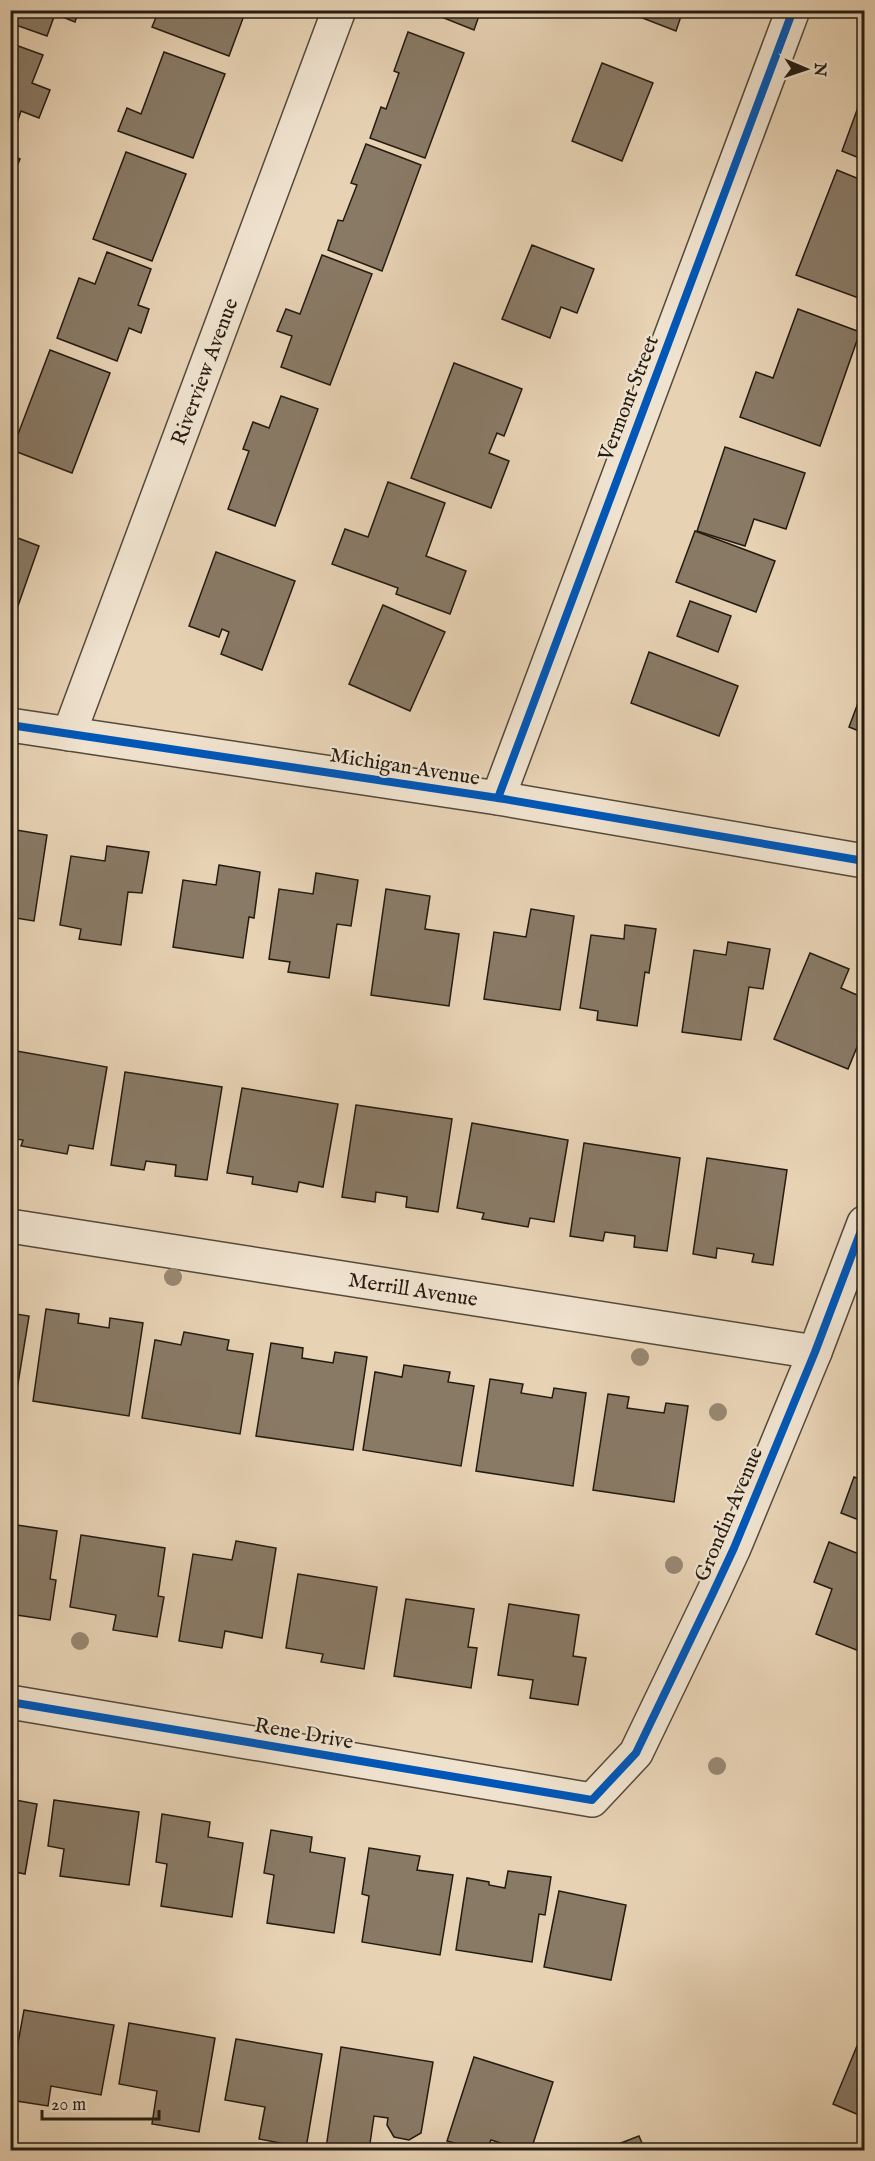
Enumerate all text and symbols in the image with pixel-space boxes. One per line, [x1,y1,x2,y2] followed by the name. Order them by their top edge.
[776,39,836,99] north arrow
[809,61,829,77] text: N
[166,294,246,449] street label: Riverview Avenue
[593,332,666,466] street label: Vermont Street
[328,742,482,793] street label: Michigan Avenue
[346,1267,480,1314] street label: Merrill Avenue
[689,1443,770,1586] street label: Grondin Avenue
[252,1713,356,1757] street label: Rene Drive
[42,2083,159,2121] scale bar
[51,2094,86,2117] text: 20 m

